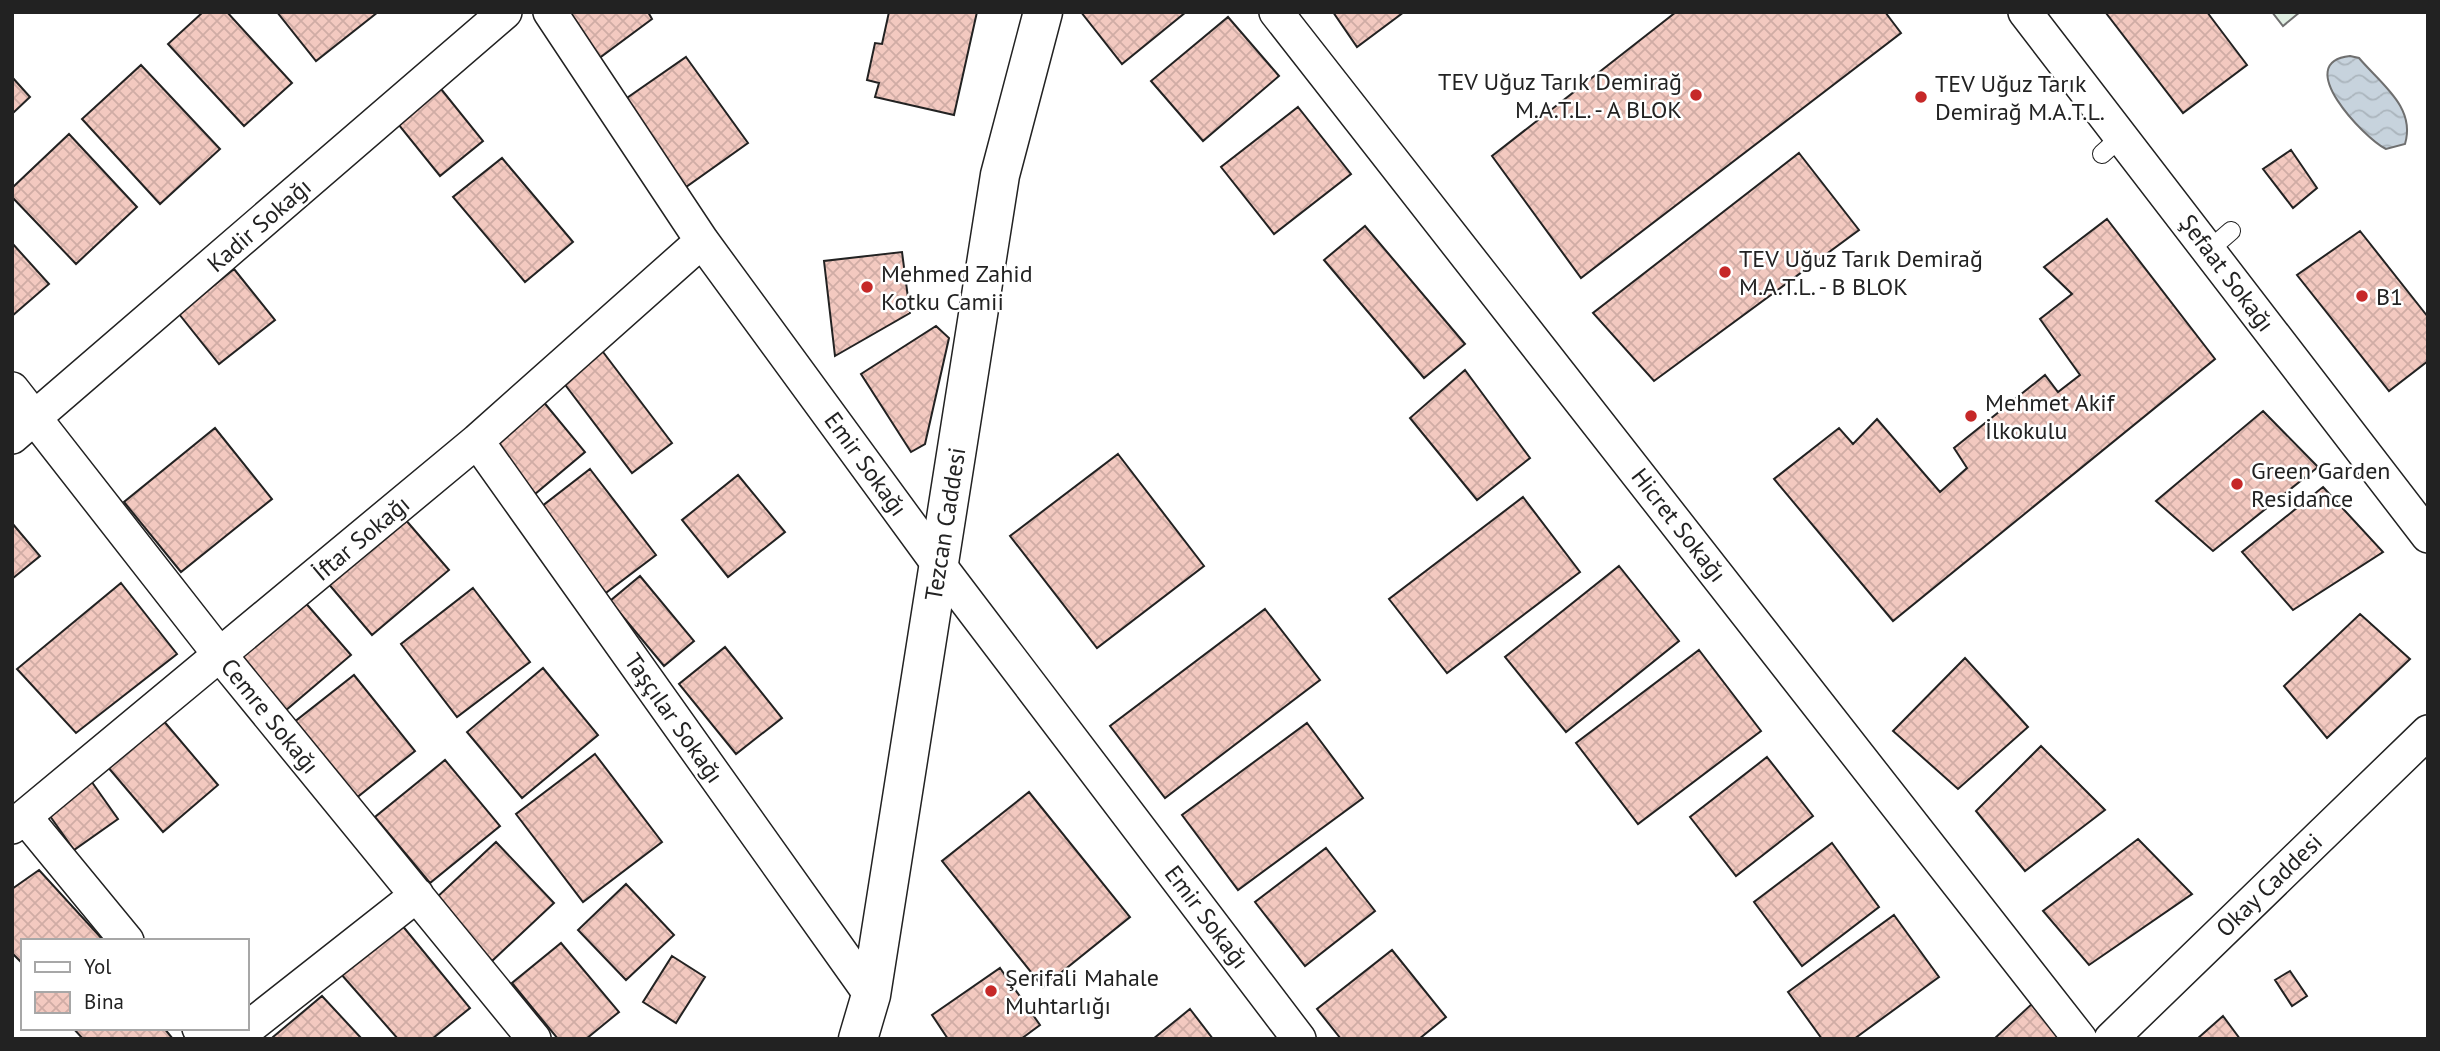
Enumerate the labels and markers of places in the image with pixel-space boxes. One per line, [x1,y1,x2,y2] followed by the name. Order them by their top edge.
[1438,66,1682,125] place label: TEV Uğuz Tarık Demirağ M.A.T.L. - A BLOK
[1935,68,2105,127] place label: TEV Uğuz Tarık Demirağ M.A.T.L.
[1688,87,1704,103] marker: TEV Uğuz Tarık Demirağ M.A.T.L. - A BLOK
[1913,89,1929,105] marker: TEV Uğuz Tarık Demirağ M.A.T.L.
[1739,243,1983,302] place label: TEV Uğuz Tarık Demirağ M.A.T.L. - B BLOK
[881,258,1033,317] place label: Mehmed Zahid Kotku Camii
[1717,264,1733,280] marker: TEV Uğuz Tarık Demirağ M.A.T.L. - B BLOK
[859,279,875,295] marker: Mehmed Zahid Kotku Camii
[2376,281,2403,312] place label: B1
[2354,288,2370,304] marker: B1
[1985,387,2116,446] place label: Mehmet Akif İlkokulu
[1963,408,1979,424] marker: Mehmet Akif İlkokulu
[2251,455,2391,514] place label: Green Garden Residance
[2229,476,2245,492] marker: Green Garden Residance
[1005,962,1159,1021] place label: Şerifali Mahale Muhtarlığı
[983,983,999,999] marker: Şerifali Mahale Muhtarlığı

